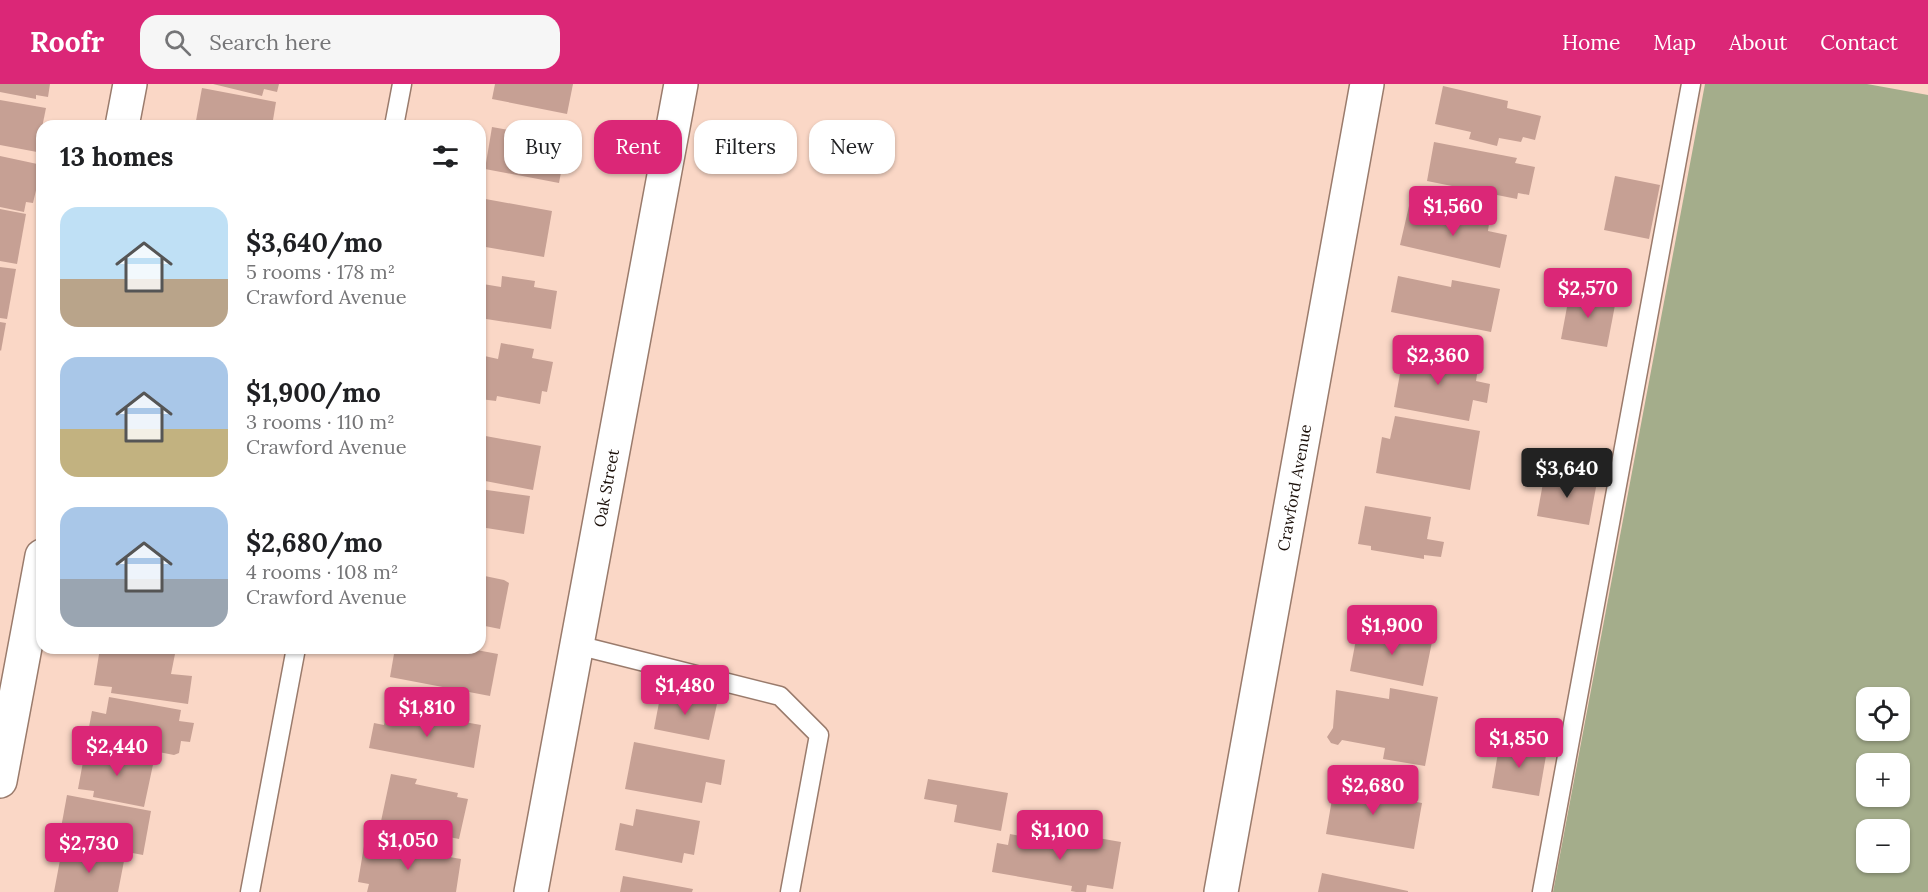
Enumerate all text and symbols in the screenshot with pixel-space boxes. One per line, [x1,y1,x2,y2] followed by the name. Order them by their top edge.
[140,15,560,69] search box
[30,24,104,60] text: Roofr
[161,26,194,59] icon: search
[209,28,331,56] text: Search here
[1562,29,1620,56] text: Home
[1653,29,1696,56] text: Map
[1729,29,1787,56] text: About
[1820,29,1898,56] text: Contact
[504,120,582,174] chip: Buy
[594,120,682,174] chip: Rent
[694,120,797,174] chip: Filters
[809,120,895,174] chip: New
[60,140,173,173] text: 13 homes
[429,140,462,173] icon: filters
[1404,186,1502,237] pin: $1,560
[1423,193,1483,218] text: $1,560
[246,226,382,259] text: $3,640/mo
[108,231,180,303] icon: home
[246,259,395,284] text: 5 rooms · 178 m²
[1539,268,1637,319] pin: $2,570
[1558,275,1618,300] text: $2,570
[246,284,407,309] text: Crawford Avenue
[1389,335,1487,386] pin: $2,360
[1407,342,1469,367] text: $2,360
[246,376,381,409] text: $1,900/mo
[108,381,180,453] icon: home
[246,409,395,434] text: 3 rooms · 110 m²
[1273,422,1315,553] street label: Crawford Avenue
[246,434,407,459] text: Crawford Avenue
[589,446,623,529] street label: Oak Street
[1518,448,1616,499] pin: $3,640
[1535,455,1599,480] text: $3,640
[246,526,382,559] text: $2,680/mo
[108,531,180,603] icon: home
[246,559,398,584] text: 4 rooms · 108 m²
[246,584,407,609] text: Crawford Avenue
[1343,605,1441,656] pin: $1,900
[1361,612,1423,637] text: $1,900
[636,665,734,716] pin: $1,480
[655,672,715,697] text: $1,480
[378,687,476,738] pin: $1,810
[1856,687,1910,873] map controls
[1856,687,1910,741] button: locate
[398,694,456,719] text: $1,810
[1470,718,1568,769] pin: $1,850
[1489,725,1549,750] text: $1,850
[68,726,166,777] pin: $2,440
[86,733,148,758] text: $2,440
[1856,753,1910,807] button: +
[1324,765,1422,816] pin: $2,680
[1341,772,1405,797] text: $2,680
[1011,810,1109,861] pin: $1,100
[1031,817,1089,842] text: $1,100
[1856,819,1910,873] button: −
[359,820,457,871] pin: $1,050
[40,823,138,874] pin: $2,730
[378,827,438,852] text: $1,050
[59,830,119,855] text: $2,730

